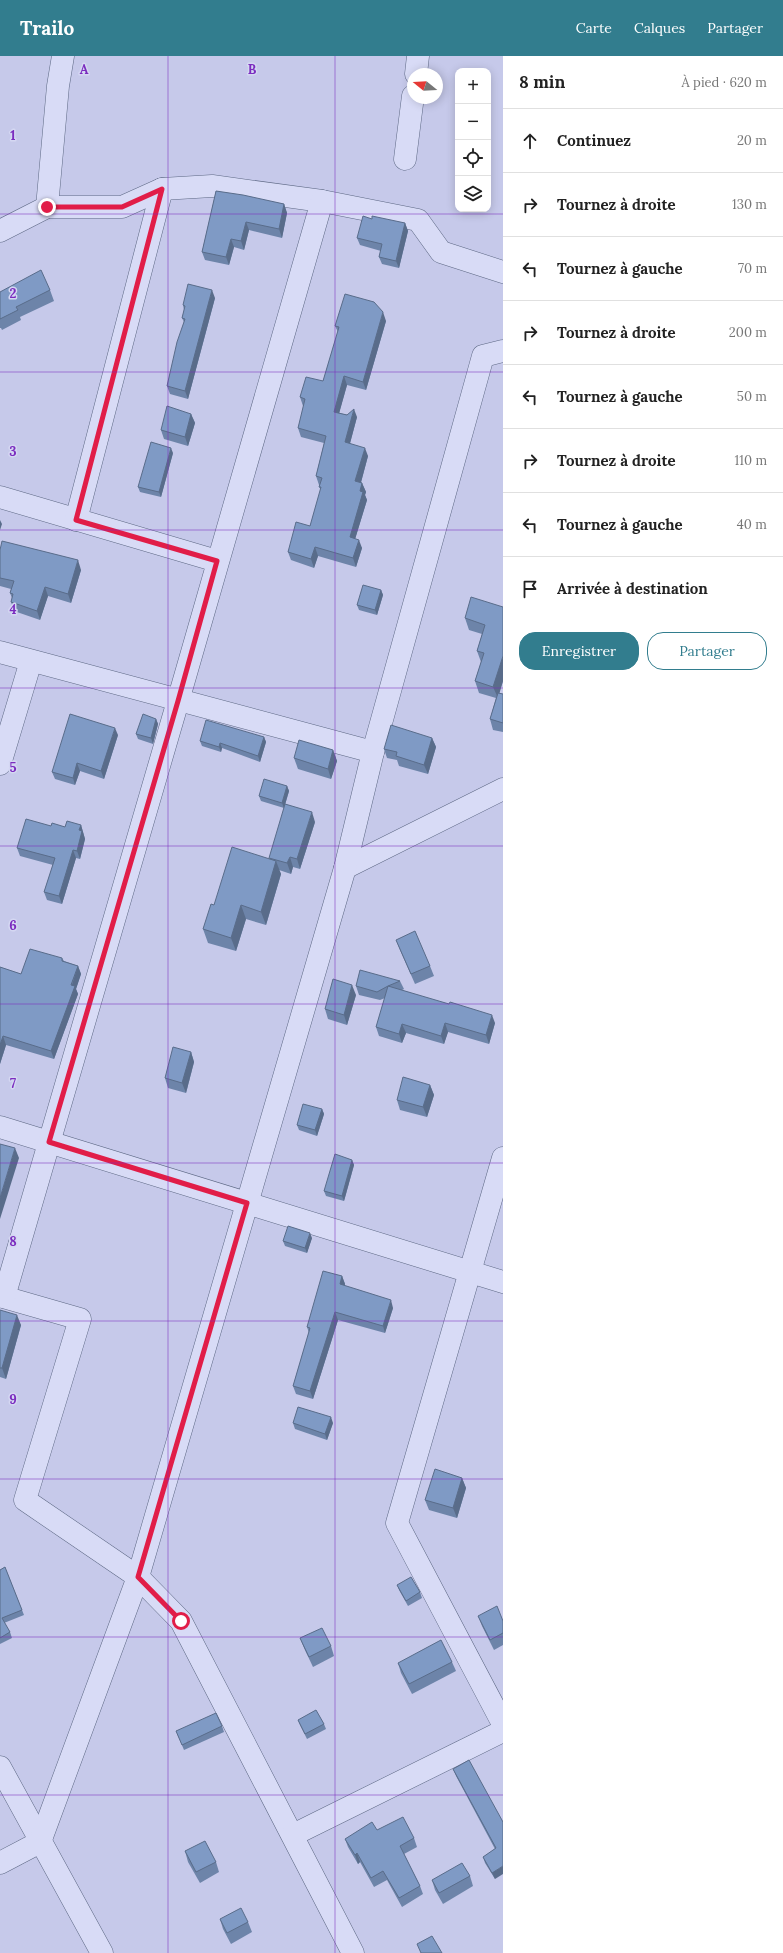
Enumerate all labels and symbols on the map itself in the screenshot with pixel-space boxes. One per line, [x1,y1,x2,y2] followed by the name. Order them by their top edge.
[80,61,89,78] text: A
[248,61,257,78] text: B
[407,68,443,104] north arrow
[10,127,16,144] text: 1
[38,198,56,216] route end
[10,285,17,302] text: 2
[9,443,17,460] text: 3
[9,601,17,618] text: 4
[9,759,17,776] text: 5
[9,917,17,934] text: 6
[10,1075,16,1092] text: 7
[9,1233,17,1250] text: 8
[9,1391,17,1408] text: 9
[172,1612,190,1630] route start

